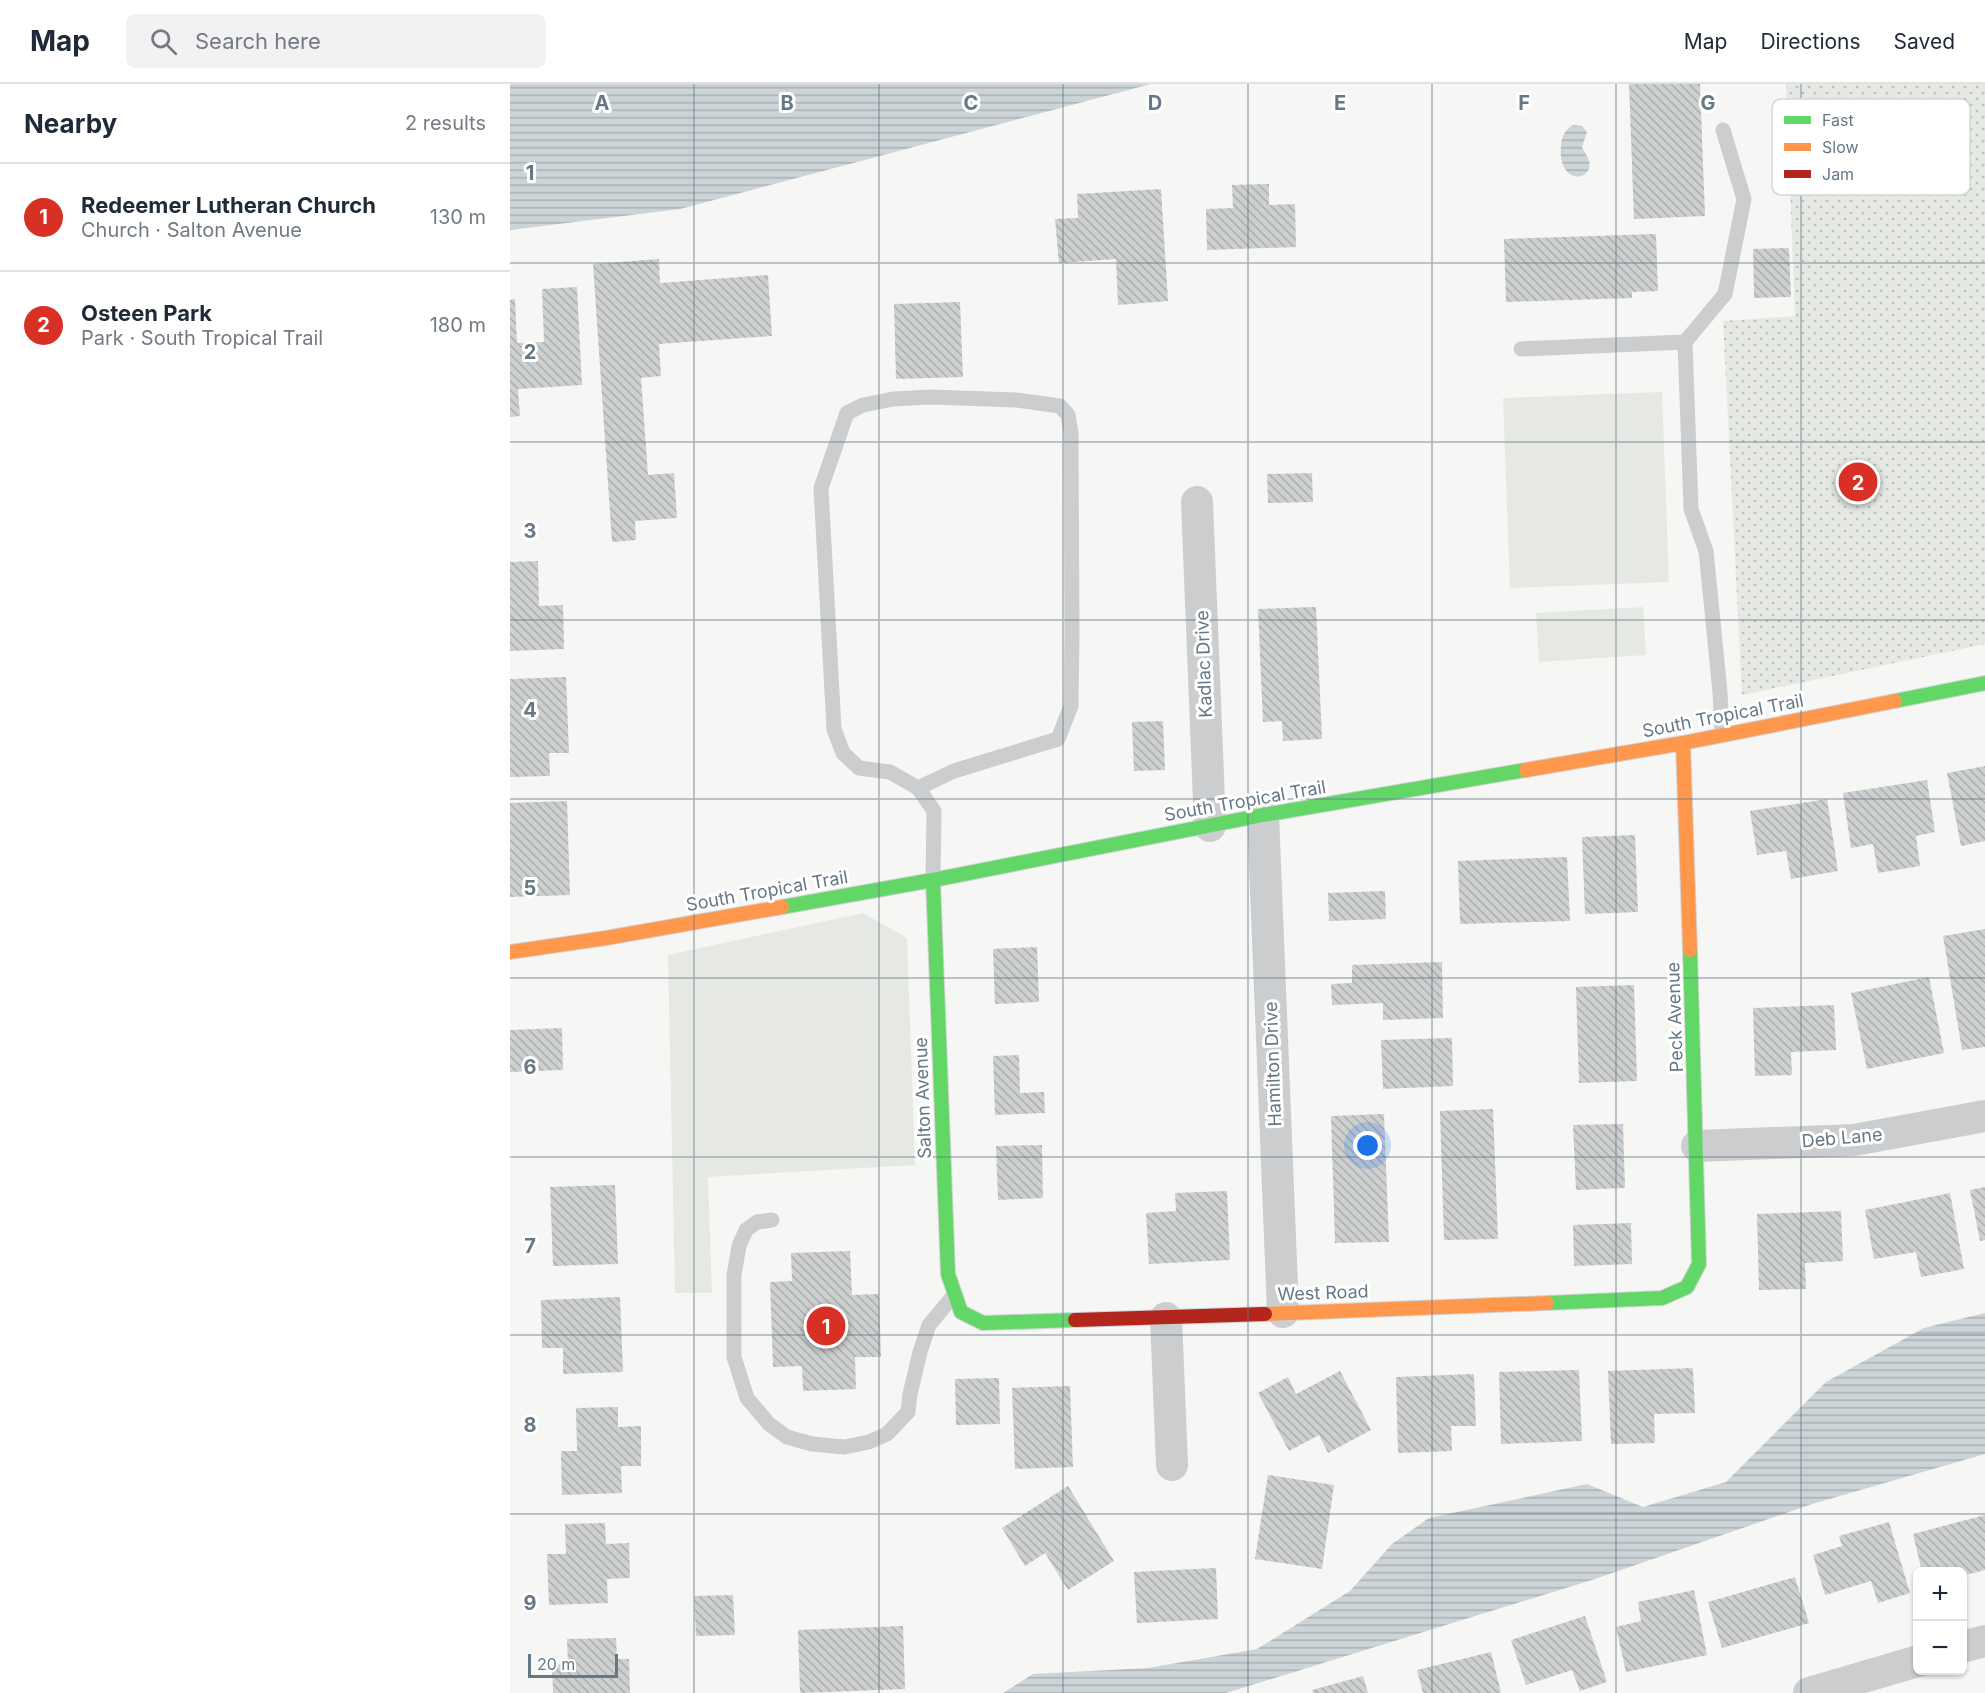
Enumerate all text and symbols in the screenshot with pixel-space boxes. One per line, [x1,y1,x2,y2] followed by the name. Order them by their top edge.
[126,14,546,68] search box
[30,24,90,58] text: Map
[147,25,180,58] icon: search
[195,28,321,54] text: Search here
[1684,29,1727,54] text: Map
[1760,29,1861,54] text: Directions
[1894,29,1955,54] text: Saved
[595,91,610,115] text: A
[780,91,794,115] text: B
[964,91,978,115] text: C
[1148,91,1162,115] text: D
[1334,91,1346,115] text: E
[1518,91,1530,115] text: F
[1700,91,1716,115] text: G
[1772,99,1970,195] legend
[24,108,117,139] text: Nearby
[1822,110,1854,130] text: Fast
[405,111,486,135] text: 2 results
[1822,137,1859,157] text: Slow
[526,161,534,185] text: 1
[1822,164,1854,184] text: Jam
[81,192,376,218] text: Redeemer Lutheran Church
[39,205,48,229] text: 1
[430,205,486,229] text: 130 m
[81,218,302,242] text: Church · Salton Avenue
[81,300,212,326] text: Osteen Park
[37,313,50,337] text: 2
[430,313,486,337] text: 180 m
[81,326,323,350] text: Park · South Tropical Trail
[524,340,536,364] text: 2
[1838,460,1878,504] pin: 2
[524,519,536,543] text: 3
[1191,610,1216,718] street label: Kadlac Drive
[1640,690,1805,741] street label: South Tropical Trail
[523,698,537,722] text: 4
[1162,776,1328,825] street label: South Tropical Trail
[684,866,850,915] street label: South Tropical Trail
[524,876,536,900] text: 5
[1662,962,1687,1073] street label: Peck Avenue
[1260,1001,1285,1127] street label: Hamilton Drive
[910,1037,935,1159] street label: Salton Avenue
[524,1055,537,1079] text: 6
[1801,1124,1883,1151] street label: Deb Lane
[1353,1131,1382,1160] your location
[524,1234,536,1258] text: 7
[1277,1280,1369,1305] street label: West Road
[806,1304,846,1348] pin: 1
[523,1413,537,1437] text: 8
[1913,1567,1967,1675] map controls
[1913,1567,1967,1621] button: +
[524,1591,537,1615] text: 9
[1913,1621,1967,1675] button: −
[528,1651,618,1678] scale bar
[537,1654,575,1674] text: 20 m

